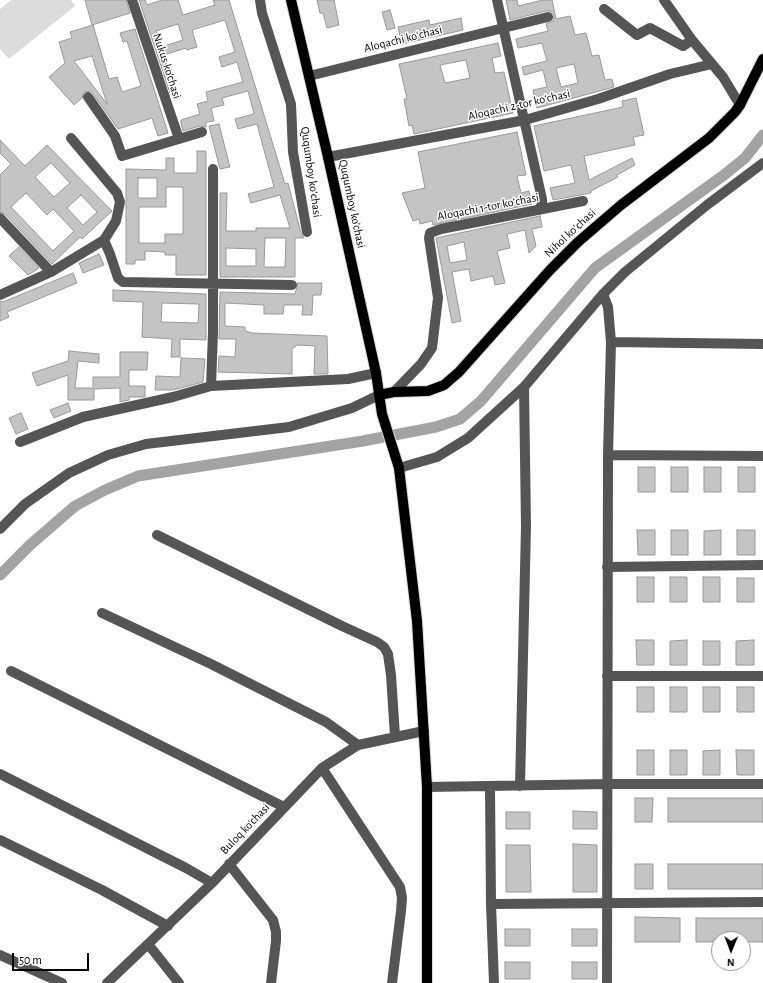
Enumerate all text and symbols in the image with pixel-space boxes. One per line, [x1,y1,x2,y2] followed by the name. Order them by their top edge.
[362,22,444,56] street label: Aloqachi koʻchasi
[150,31,184,101] street label: Nukus ko'chasi
[466,86,572,124] street label: Aloqachi 2-tor koʻchasi
[298,126,324,218] street label: Ququmboy koʻchasi
[336,158,368,250] street label: Ququmboy ko'chasi
[436,190,540,224] street label: Aloqachi 1-tor koʻchasi
[541,206,599,260] street label: Nihol koʻchasi
[217,800,273,858] street label: Buloq ko'chasi
[711,931,751,971] north arrow
[14,945,91,971] scale bar
[19,954,42,966] text: 50 m
[727,957,735,968] text: N

